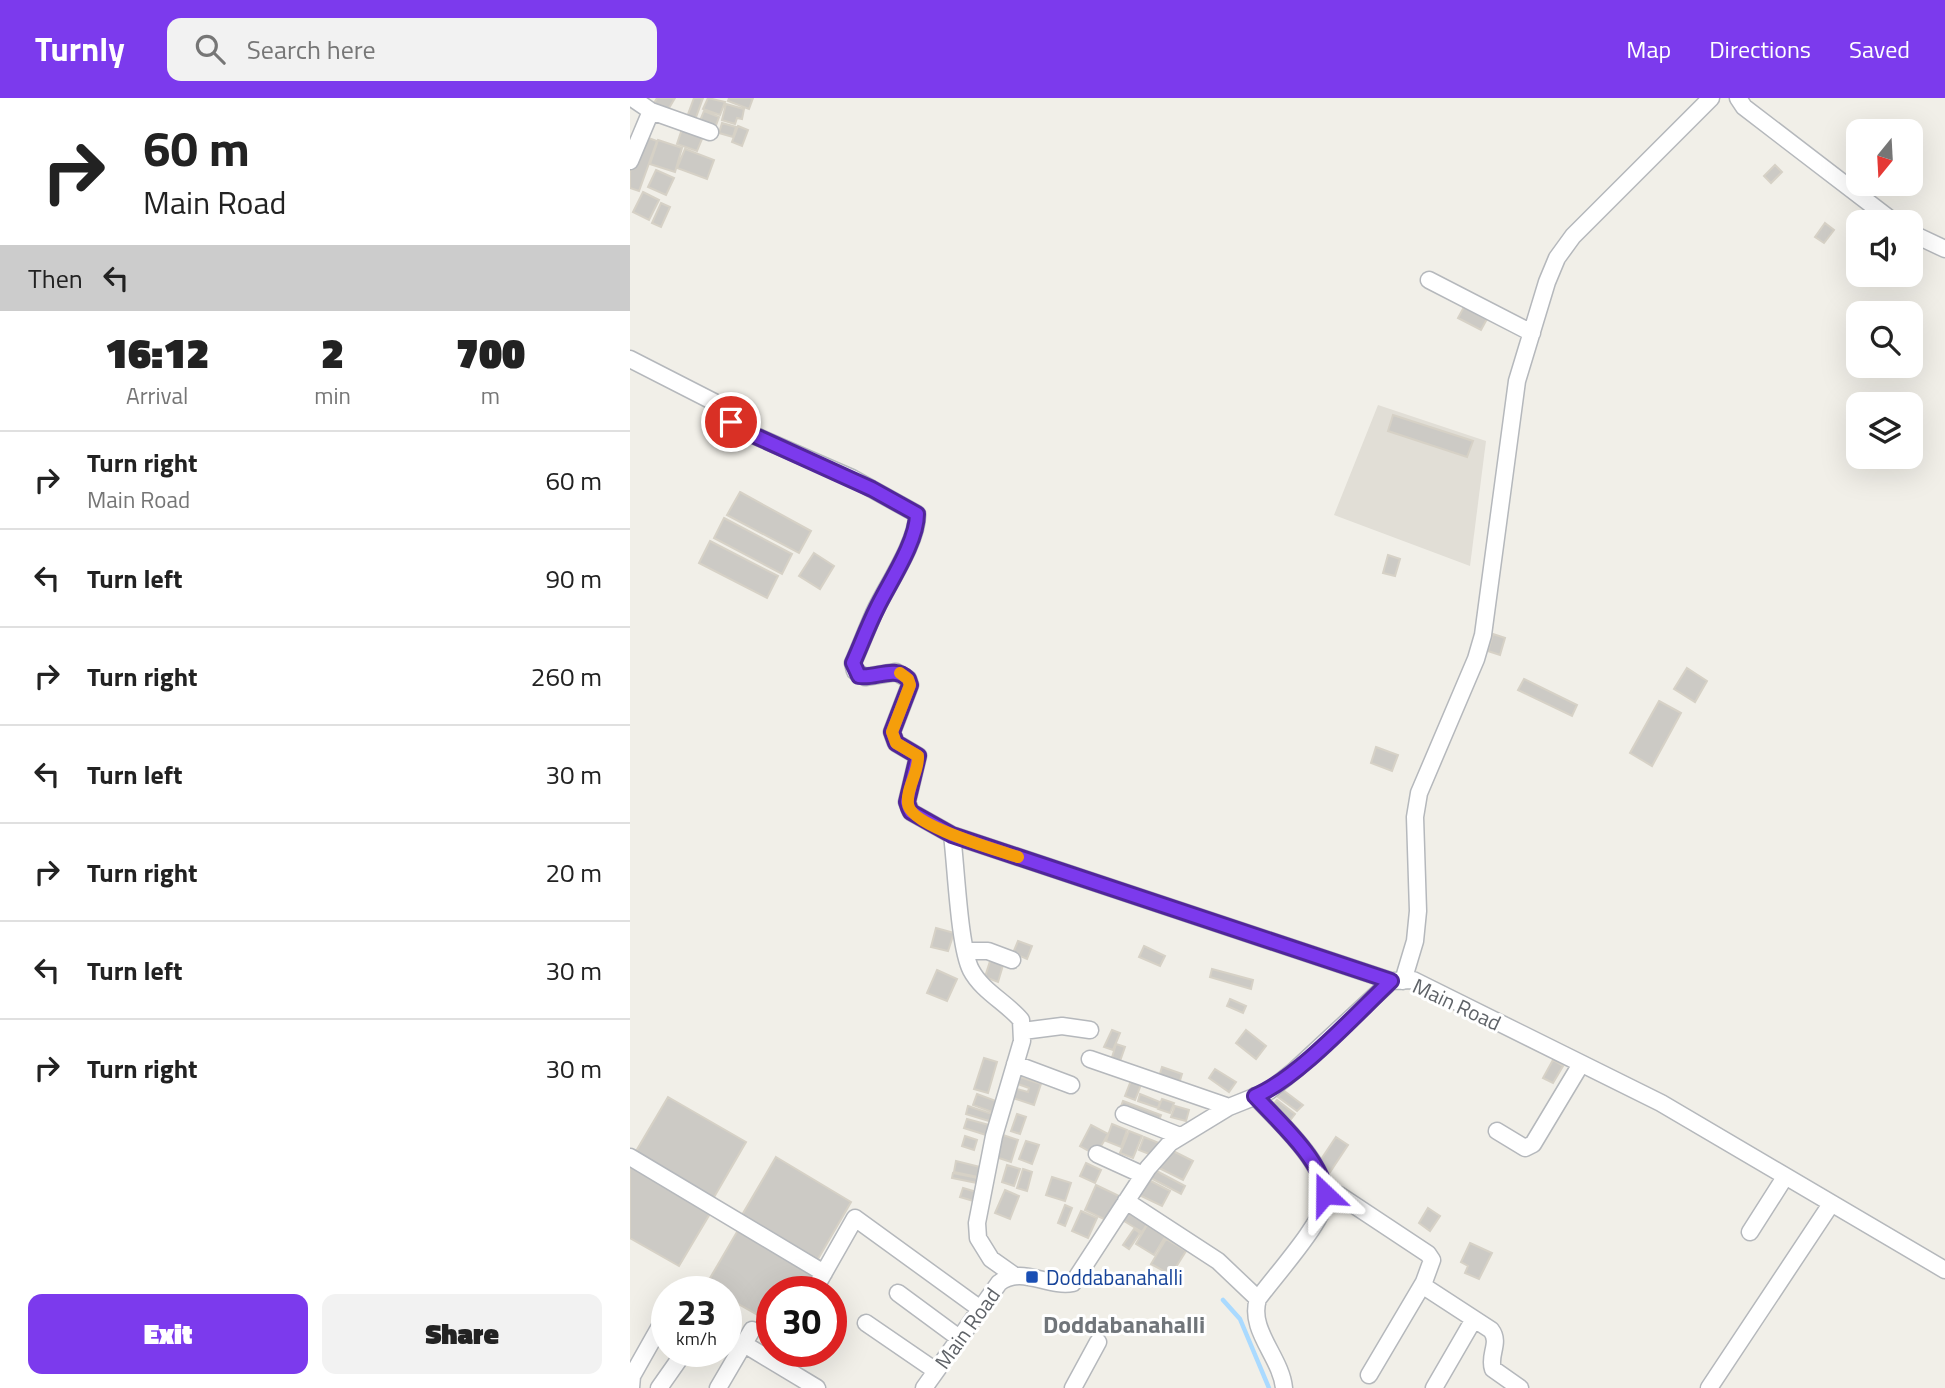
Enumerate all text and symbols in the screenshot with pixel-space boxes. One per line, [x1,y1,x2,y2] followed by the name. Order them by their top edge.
[167,18,657,81] search box
[35,24,125,74] text: Turnly
[191,30,229,68] icon: search
[247,30,376,69] text: Search here
[1626,31,1671,67] text: Map
[1709,31,1811,67] text: Directions
[1849,31,1910,67] text: Saved
[143,110,250,185] text: 60 m
[1846,119,1923,196] north arrow
[1846,119,1923,469] map controls
[28,126,119,217] icon: right
[143,178,286,226] text: Main Road
[1846,210,1923,287] button: sound
[28,259,83,298] text: Then
[97,259,135,297] icon: left
[1846,301,1923,378] button: search
[105,320,209,384] text: 16:12
[321,320,344,384] text: 2
[456,320,525,384] text: 700
[126,378,188,413] text: Arrival
[314,378,351,413] text: min
[481,378,500,413] text: m
[701,392,761,452] pin
[1846,392,1923,469] button: layers
[712,403,750,441] icon: arrive
[87,443,198,482] text: Turn right
[28,461,66,499] icon: right
[545,461,602,500] text: 60 m
[87,482,190,517] text: Main Road
[28,559,66,597] icon: left
[87,559,182,598] text: Turn left
[545,559,602,598] text: 90 m
[28,657,66,695] icon: right
[87,657,198,696] text: Turn right
[531,657,602,696] text: 260 m
[28,755,66,793] icon: left
[87,755,182,794] text: Turn left
[545,755,602,794] text: 30 m
[28,853,66,891] icon: right
[87,853,198,892] text: Turn right
[545,853,602,892] text: 20 m
[28,951,66,989] icon: left
[87,951,182,990] text: Turn left
[545,951,602,990] text: 30 m
[1408,970,1506,1038] street label: Main Road
[28,1049,66,1087] icon: right
[87,1049,198,1088] text: Turn right
[545,1049,602,1088] text: 30 m
[1288,1157,1362,1231] position arrow
[1046,1261,1183,1293] place label: Doddabanahalli
[1024,1269,1040,1285] marker: Doddabanahalli
[756,1276,847,1367] speed limit sign: 30
[926,1281,1008,1375] street label: Main Road
[677,1285,716,1339] text: 23
[28,1294,308,1374] button: Exit
[322,1294,602,1374] button: Share
[1043,1306,1205,1342] district label: Doddabanahalli
[676,1325,717,1352] text: km/h

